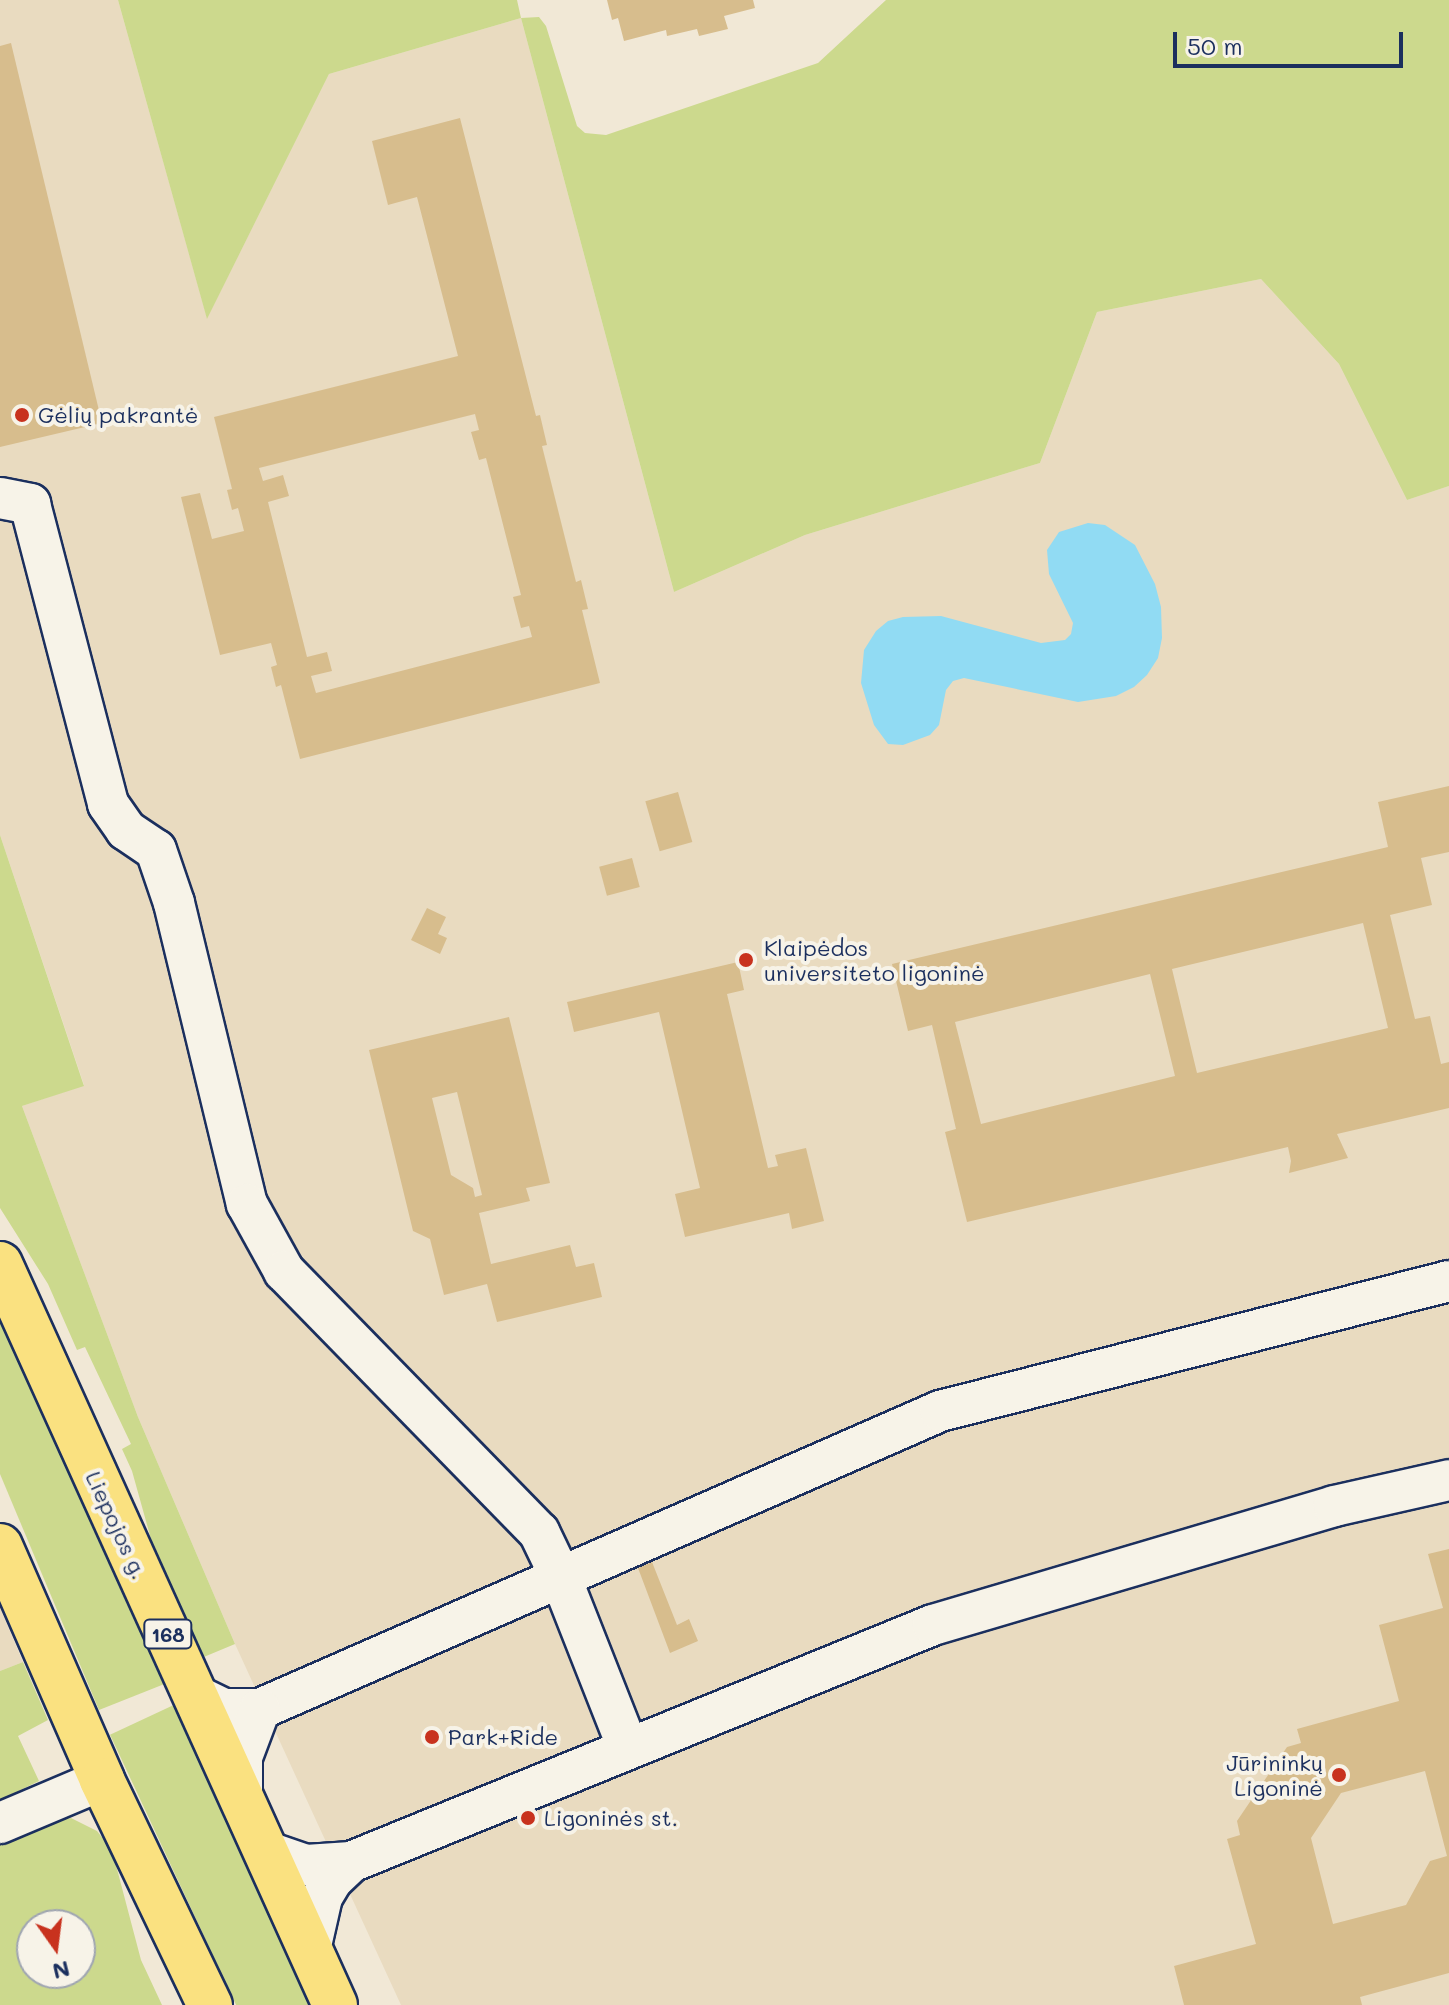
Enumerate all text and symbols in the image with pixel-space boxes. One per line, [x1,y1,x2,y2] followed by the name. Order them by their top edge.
[1177,16,1407,66] scale bar
[1187,30,1243,61] text: 50 m
[38,402,198,428] place label: Gėlių pakrantė
[13,406,31,424] marker: Gėlių pakrantė
[764,934,985,986] place label: Klaipėdos universiteto ligoninė
[735,949,757,971] marker: Klaipėdos universiteto ligoninė
[81,1467,153,1583] street label: Liepojos g.
[142,1618,194,1650] road number: 168
[448,1724,558,1750] place label: Park+Ride
[423,1728,441,1746] marker: Park+Ride
[1226,1749,1323,1800] place label: Jūrininkų Ligoninė
[1330,1766,1348,1784] marker: Jūrininkų Ligoninė
[544,1805,678,1831] place label: Ligoninės st.
[519,1809,537,1827] marker: Ligoninės st.
[16,1909,96,1989] north arrow
[50,1955,73,1987] text: N

